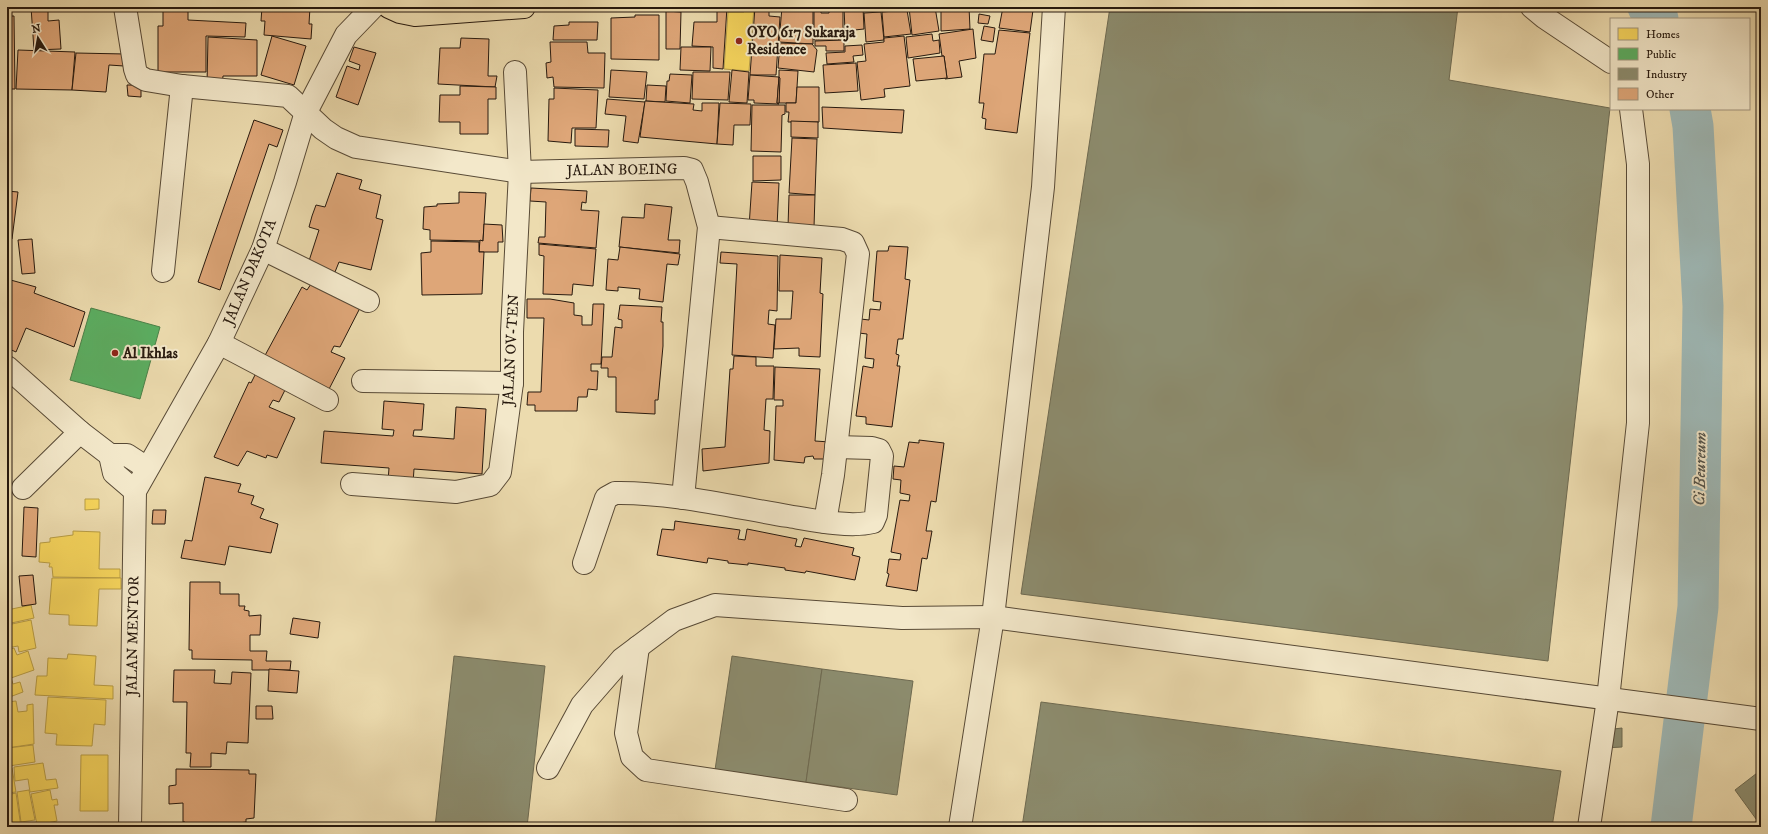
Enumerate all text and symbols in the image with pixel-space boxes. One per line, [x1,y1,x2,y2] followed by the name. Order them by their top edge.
[18,18,58,58] north arrow
[1610,18,1750,110] legend
[31,21,42,37] text: N
[747,23,856,59] place label: OYO 617 Sukaraja Residence
[1646,27,1680,42] text: Homes
[734,36,744,46] marker: OYO 617 Sukaraja Residence
[1646,47,1676,62] text: Public
[1646,67,1687,82] text: Industry
[1646,87,1675,102] text: Other
[564,160,678,181] street label: JALAN BOEING
[218,216,281,330] street label: JALAN DAKOTA
[498,294,523,408] street label: JALAN OV-TEN
[122,344,178,363] place label: Al Ikhlas
[110,348,120,358] marker: Al Ikhlas
[1689,432,1711,506] water label: Ci Beureum
[122,576,144,698] street label: JALAN MENTOR

